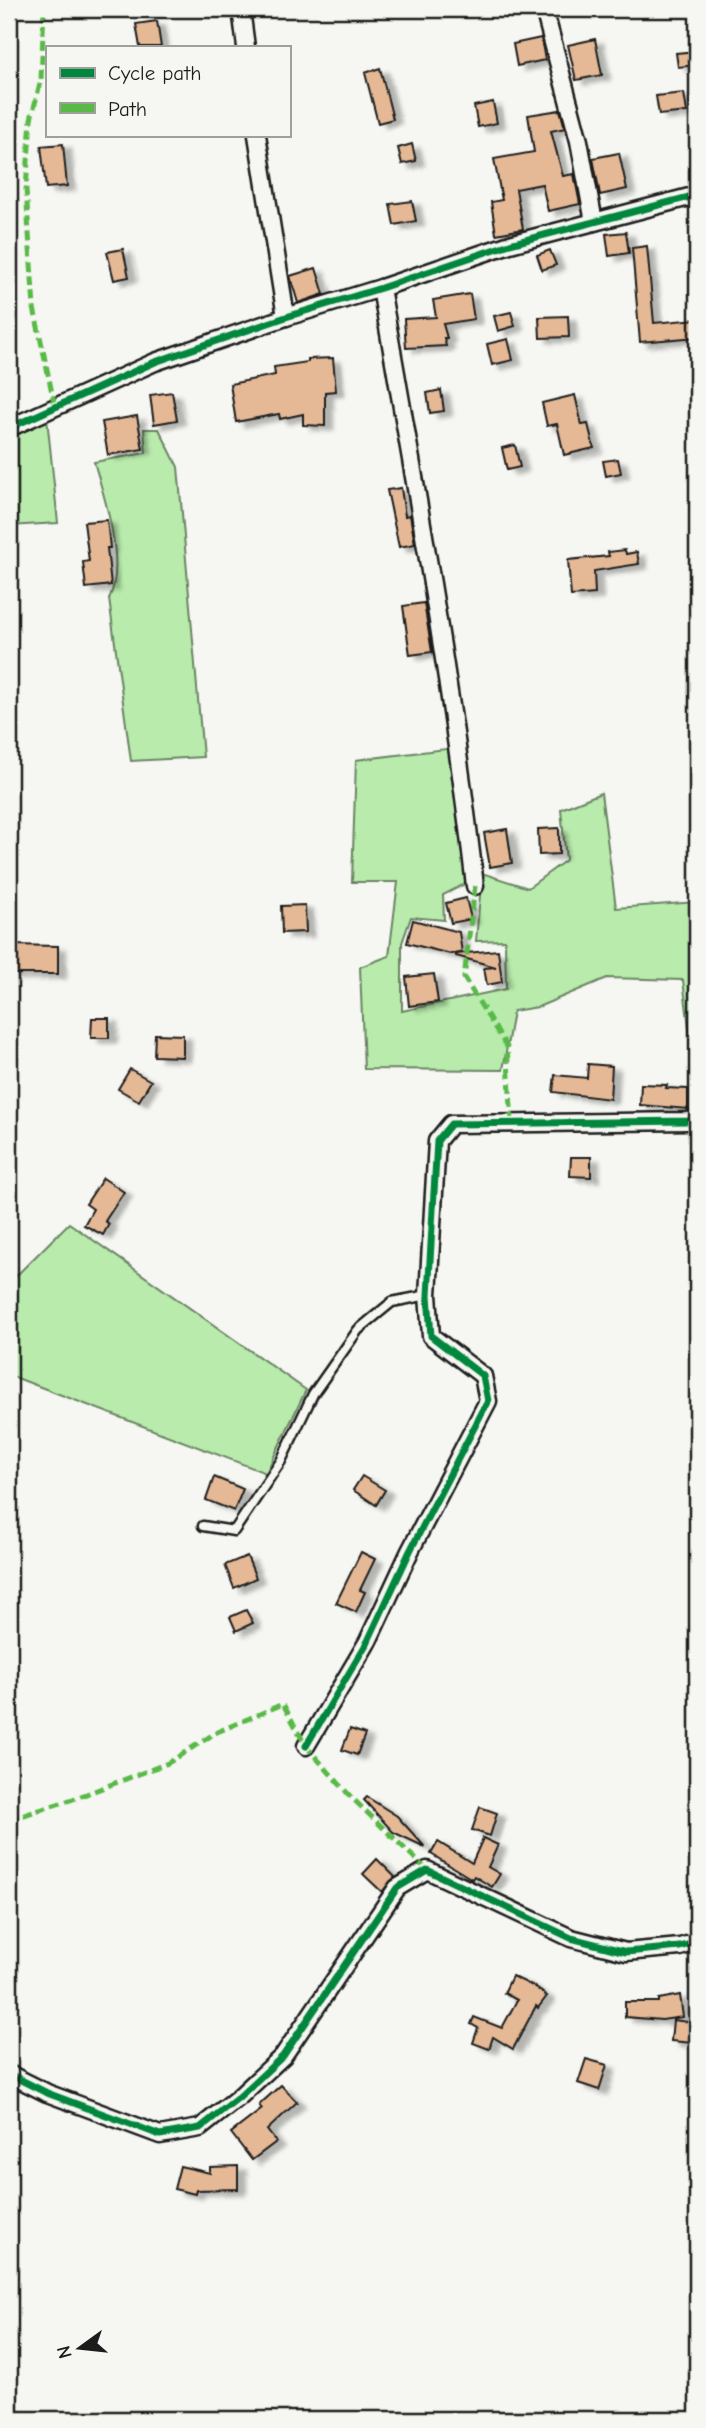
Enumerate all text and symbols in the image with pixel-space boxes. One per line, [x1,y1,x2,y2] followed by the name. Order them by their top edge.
[46,46,290,136] legend
[108,61,201,85] text: Cycle path
[108,97,147,121] text: Path
[46,2312,116,2382] north arrow
[52,2343,77,2361] text: N

